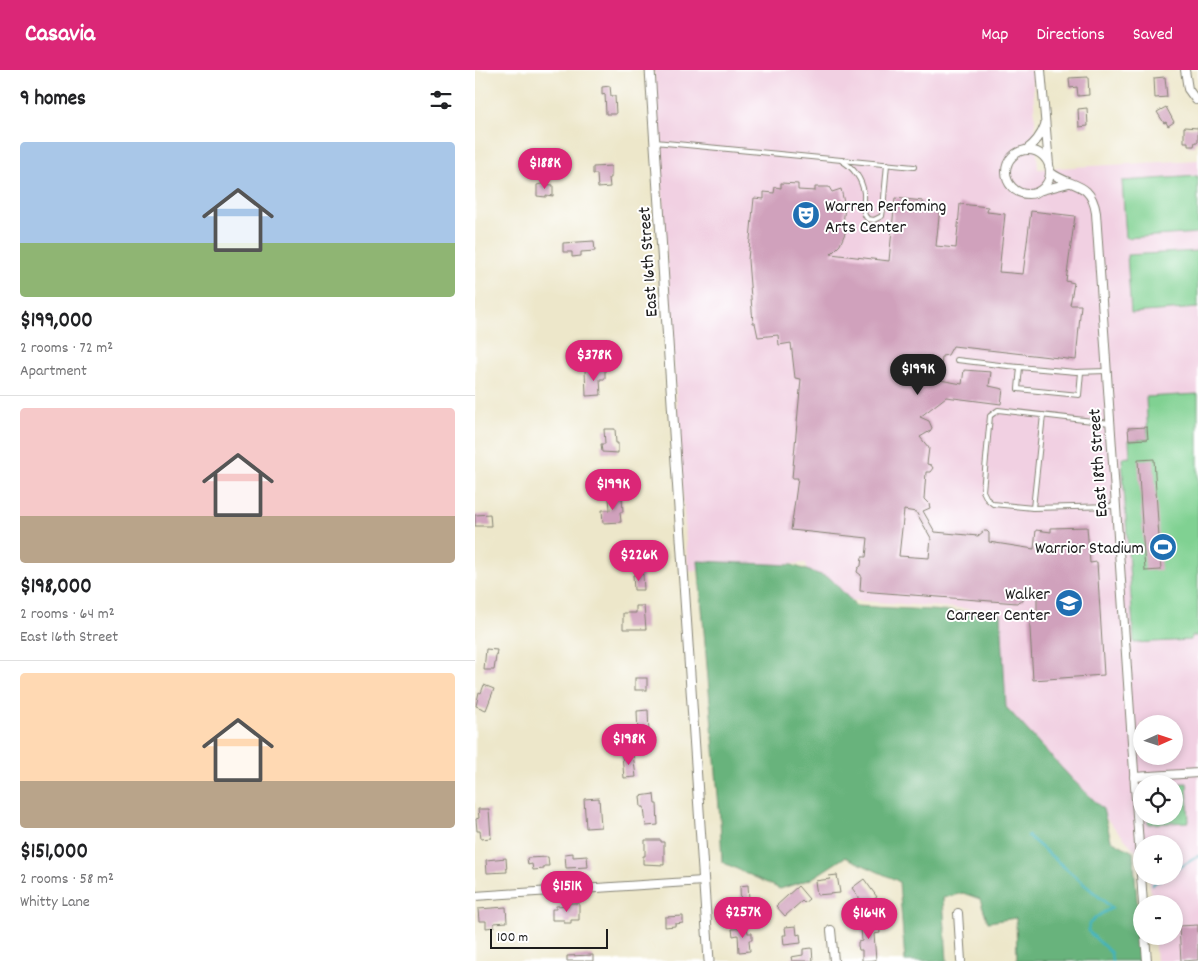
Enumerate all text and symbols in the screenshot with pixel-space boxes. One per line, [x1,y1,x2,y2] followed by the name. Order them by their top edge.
[25,18,95,52] text: Casavia
[981,23,1008,48] text: Map
[1036,23,1105,48] text: Directions
[1133,23,1173,48] text: Saved
[20,85,86,115] text: 9 homes
[427,86,455,114] icon: filters
[510,148,580,190] pin: $188K
[529,152,561,175] text: $188K
[193,175,283,265] icon: home
[825,195,947,241] place label: Warren Perfoming Arts Center
[791,200,821,230] theatre icon: Warren Perfoming Arts Center
[633,206,666,318] street label: East 16th Street
[20,307,93,337] text: $199,000
[20,337,113,360] text: 2 rooms · 72 m²
[559,340,629,382] pin: $378K
[576,344,612,367] text: $378K
[883,354,953,396] pin: $199K
[901,358,935,381] text: $199K
[20,360,87,383] text: Apartment
[1083,407,1116,518] street label: East 18th Street
[193,440,283,530] icon: home
[578,468,648,511] pin: $199K
[596,473,630,496] text: $199K
[1148,532,1178,562] sports icon: Warrior Stadium
[1035,537,1144,562] place label: Warrior Stadium
[604,540,674,582] pin: $226K
[620,544,658,567] text: $226K
[20,573,92,603] text: $198,000
[946,583,1050,629] place label: Walker Carreer Center
[1054,588,1084,618] school or university icon: Walker Carreer Center
[20,603,115,626] text: 2 rooms · 64 m²
[20,626,118,649] text: East 16th Street
[193,705,283,795] icon: home
[1133,715,1183,765] north arrow
[1133,715,1183,945] map controls
[594,724,664,766] pin: $198K
[613,728,645,751] text: $198K
[1133,775,1183,825] button: locate
[1133,835,1183,885] button: +
[20,838,88,868] text: $151,000
[20,868,114,891] text: 2 rooms · 58 m²
[532,870,602,913] pin: $151K
[552,875,582,898] text: $151K
[20,891,90,914] text: Whitty Lane
[1133,895,1183,945] button: −
[708,896,778,939] pin: $257K
[834,898,904,940] pin: $164K
[725,901,761,924] text: $257K
[852,902,886,925] text: $164K
[490,926,607,949] scale bar
[497,928,528,948] text: 100 m

